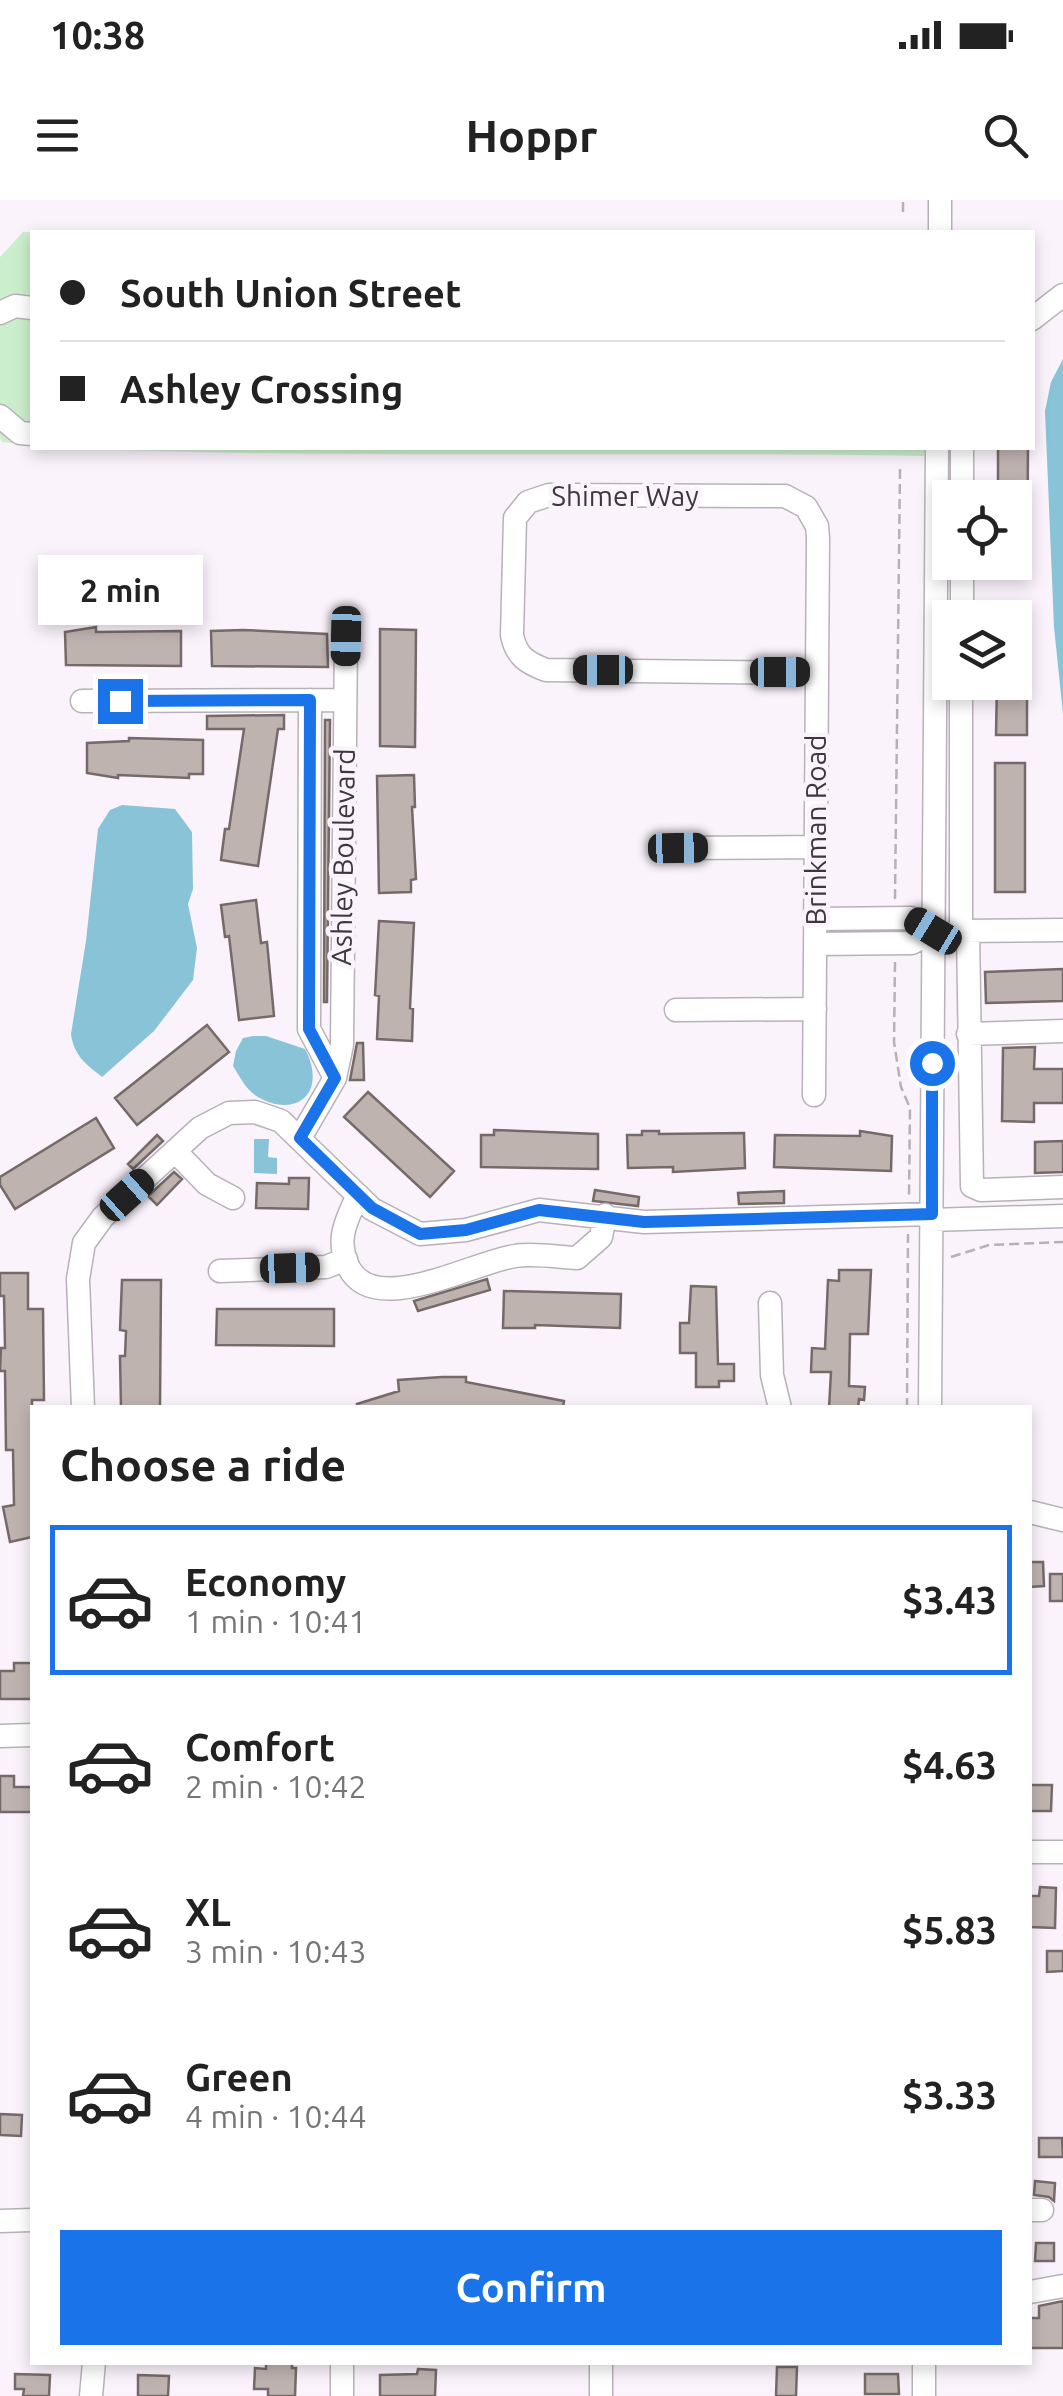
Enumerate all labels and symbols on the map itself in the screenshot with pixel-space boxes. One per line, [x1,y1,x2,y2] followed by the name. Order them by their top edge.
[551,480,699,511] street label: Shimer Way
[38,556,202,626] callout: 2 min
[330,606,362,666] car
[573,655,633,685] car
[750,657,810,687] car
[98,679,143,724] route end
[800,735,831,925] street label: Brinkman Road
[325,748,360,966] street label: Ashley Boulevard
[648,832,708,864] car
[900,903,966,959] car
[910,1041,955,1086] route start
[95,1164,159,1226] car
[259,1252,321,1284] car

